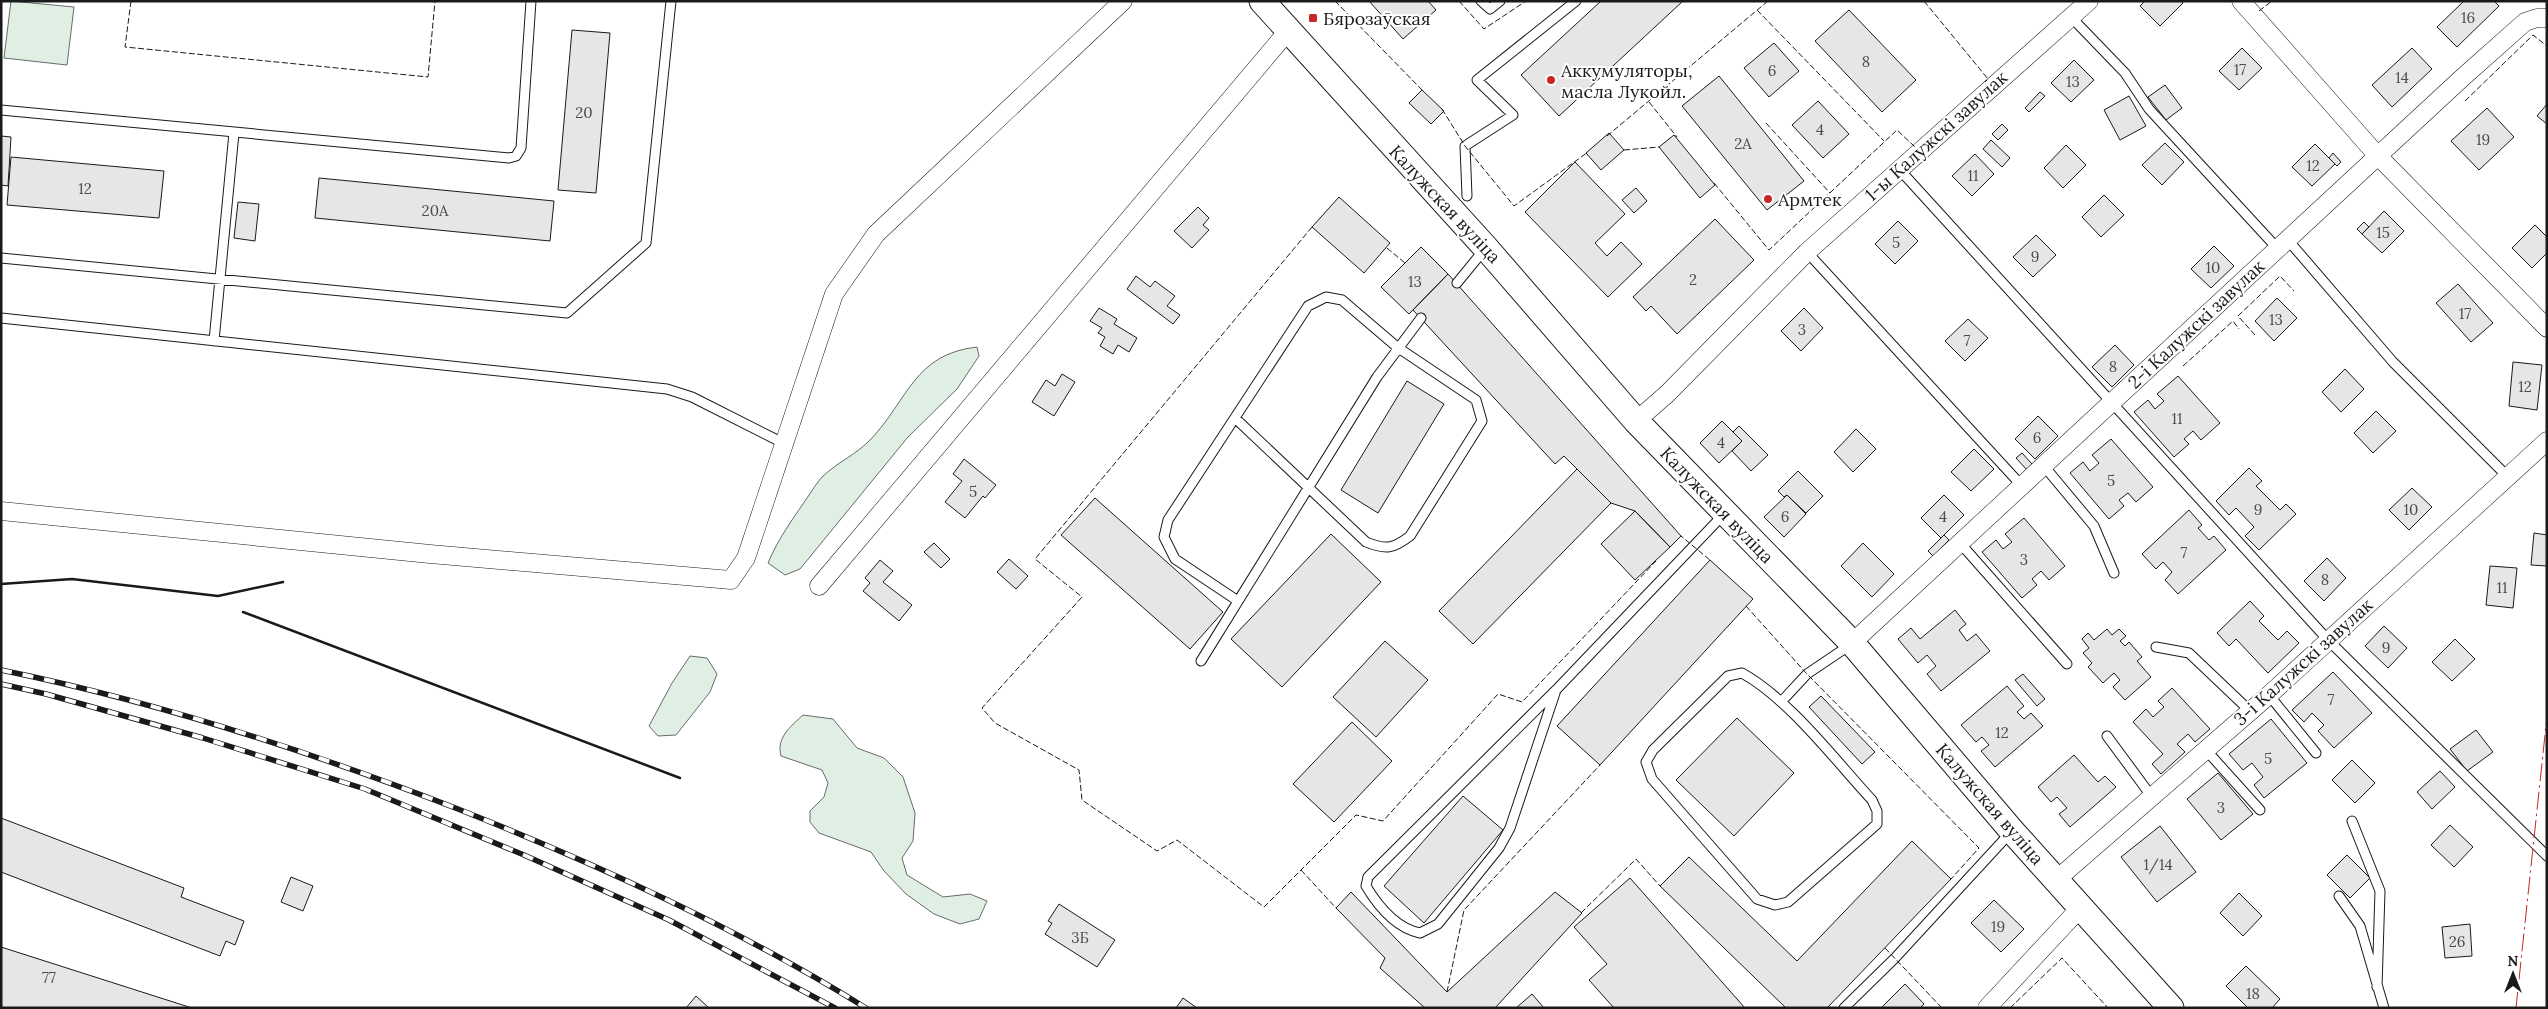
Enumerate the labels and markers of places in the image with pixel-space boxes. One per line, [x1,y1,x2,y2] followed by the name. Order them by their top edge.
[1323,7,1431,30] place label: Бярозаўская
[1307,12,1319,24] marker: Бярозаўская
[1560,59,1692,103] place label: Аккумуляторы, масла Лукойл.
[1545,74,1557,86] marker: Аккумуляторы, масла Лукойл.
[1777,188,1842,211] place label: Армтек
[1762,193,1774,205] marker: Армтек

